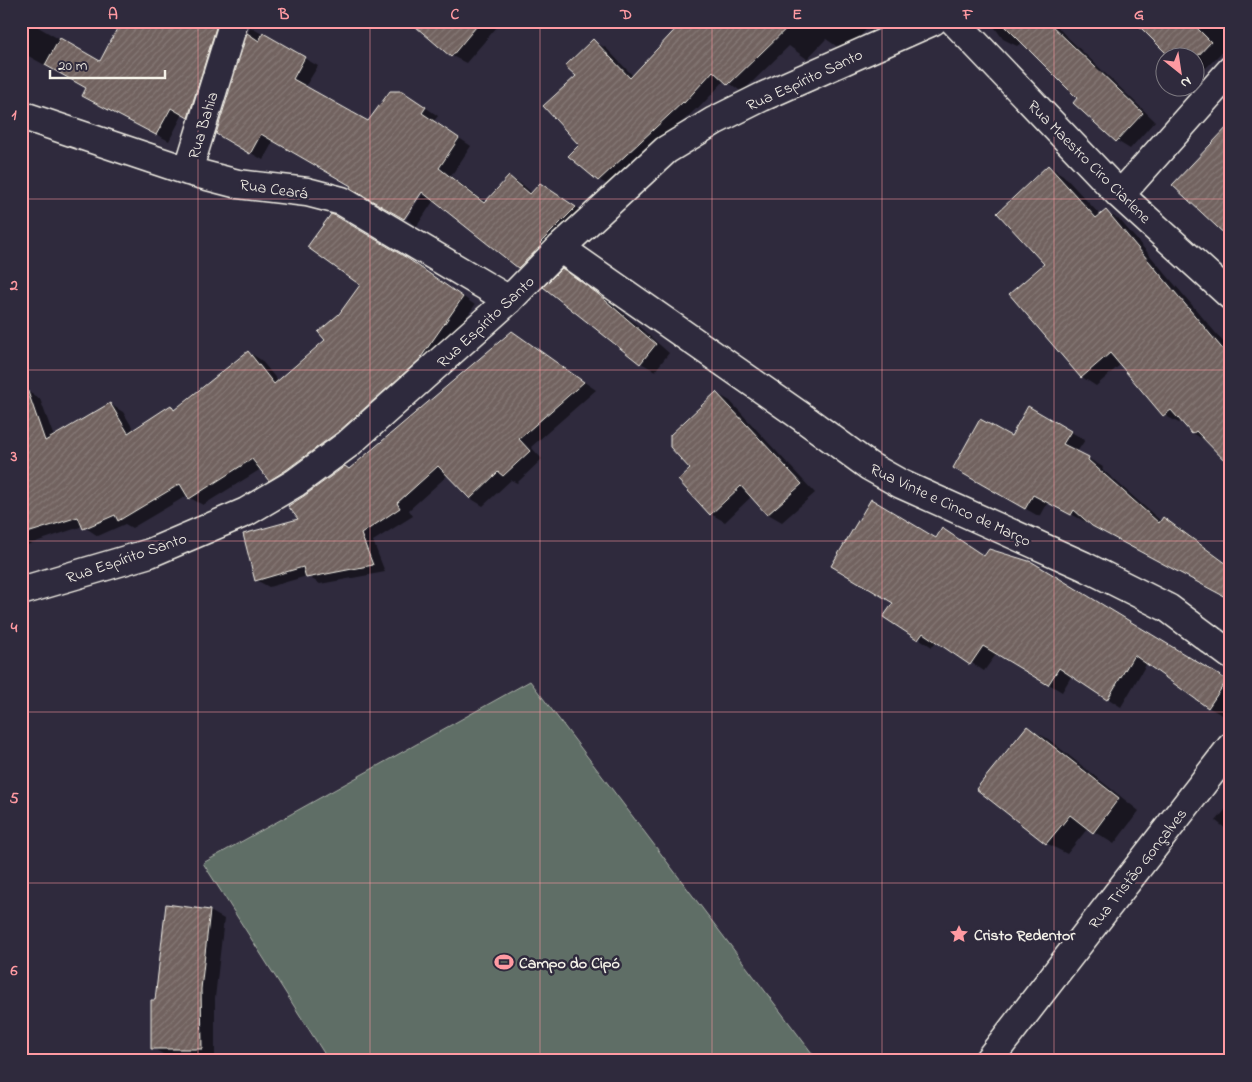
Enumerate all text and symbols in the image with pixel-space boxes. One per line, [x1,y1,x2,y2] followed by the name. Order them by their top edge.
[108,3,118,27] text: A
[278,3,290,27] text: B
[451,3,460,27] text: C
[619,3,632,27] text: D
[792,3,802,27] text: E
[962,3,974,27] text: F
[1134,3,1144,27] text: G
[743,43,867,118] street label: Rua Espírito Santo
[50,48,165,80] scale bar
[1154,48,1204,98] north arrow
[58,55,88,77] text: 20 m
[1176,71,1195,93] text: N
[182,89,225,162] street label: Rua Bahia
[1021,95,1156,230] street label: Rua Maestro Ciro Ciarlene
[11,103,17,127] text: 1
[238,173,309,207] street label: Rua Ceará
[432,271,541,374] street label: Rua Espírito Santo
[9,274,18,298] text: 2
[10,445,18,469] text: 3
[866,458,1035,554] street label: Rua Vinte e Cinco de Março
[63,527,190,591] street label: Rua Espírito Santo
[10,616,18,640] text: 4
[9,787,19,811] text: 5
[1084,803,1194,935] street label: Rua Tristão Gonçalves
[948,923,970,945] place icon: Cristo Redentor
[974,924,1076,948] place label: Cristo Redentor
[493,951,515,973] sports icon: Campo do Cipó
[519,952,620,976] place label: Campo do Cipó
[9,959,18,983] text: 6

